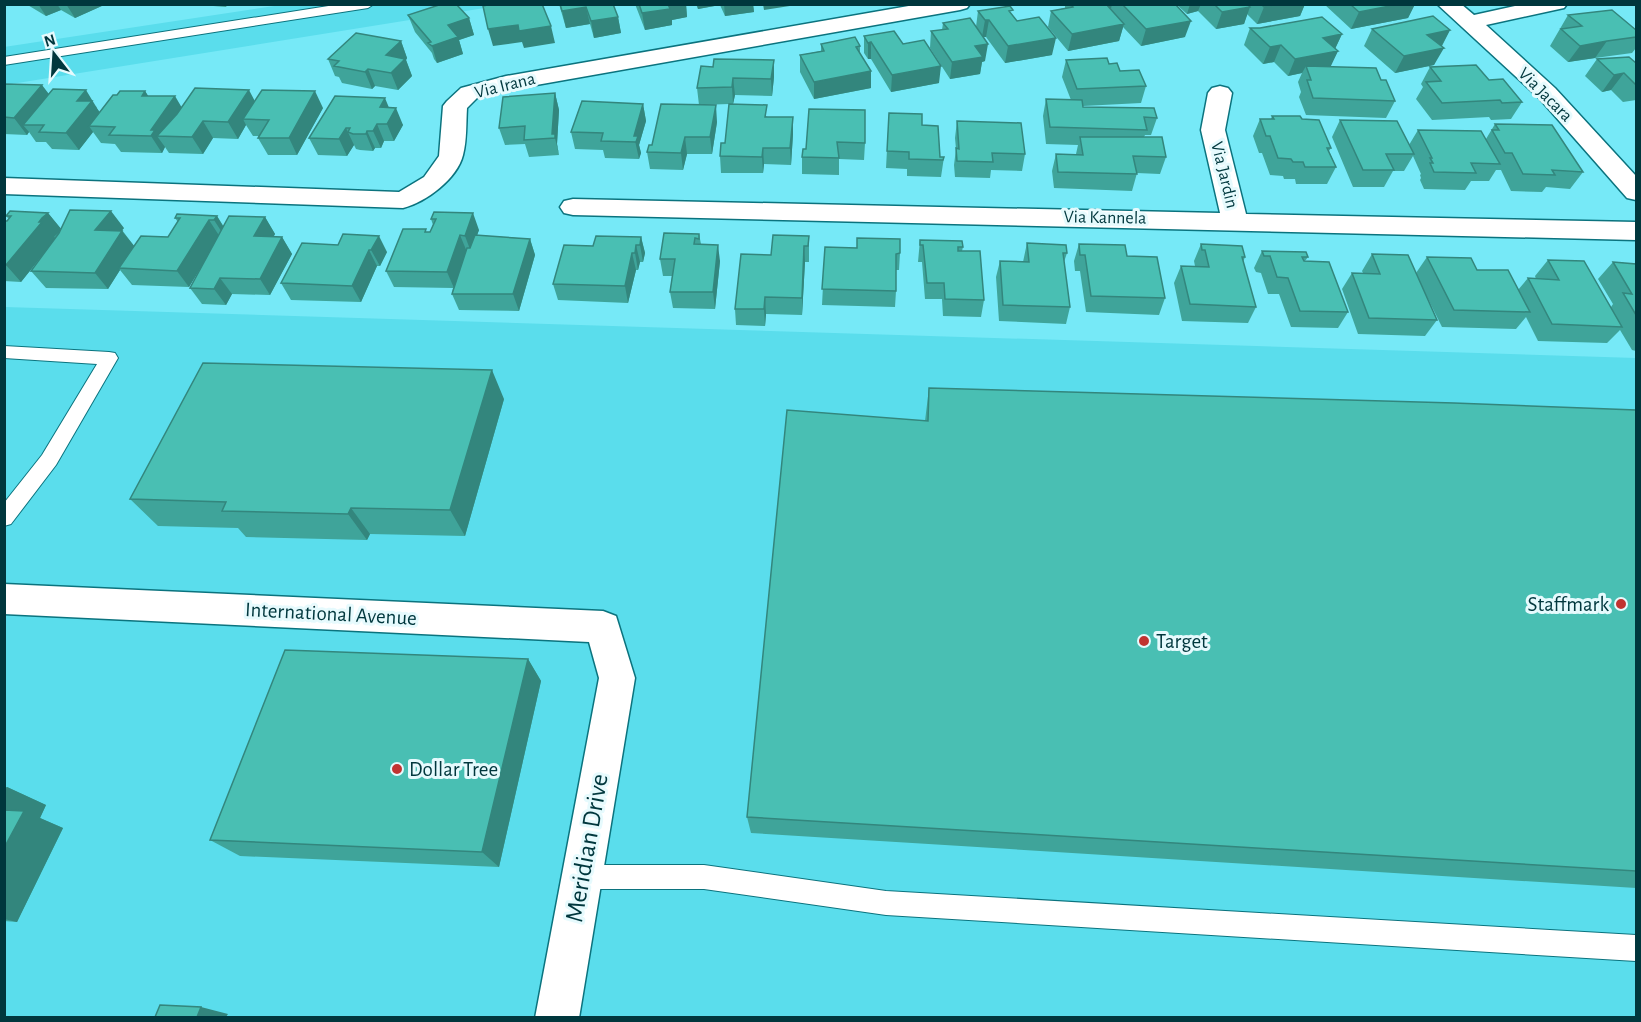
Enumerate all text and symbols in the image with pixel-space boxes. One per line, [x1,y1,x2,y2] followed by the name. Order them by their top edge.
[24,24,84,84] north arrow
[42,31,58,50] text: N
[1515,65,1575,125] street label: Via Jacara
[473,70,537,102] street label: Via Irana
[1207,140,1241,210] street label: Via Jardin
[1063,208,1147,228] street label: Via Kannela
[1528,594,1609,615] place label: Staffmark
[1614,597,1628,611] marker: Staffmark
[245,599,417,629] street label: International Avenue
[1156,631,1208,652] place label: Target
[1137,634,1151,648] marker: Target
[409,759,498,780] place label: Dollar Tree
[390,762,404,776] marker: Dollar Tree
[561,772,613,924] street label: Meridian Drive

